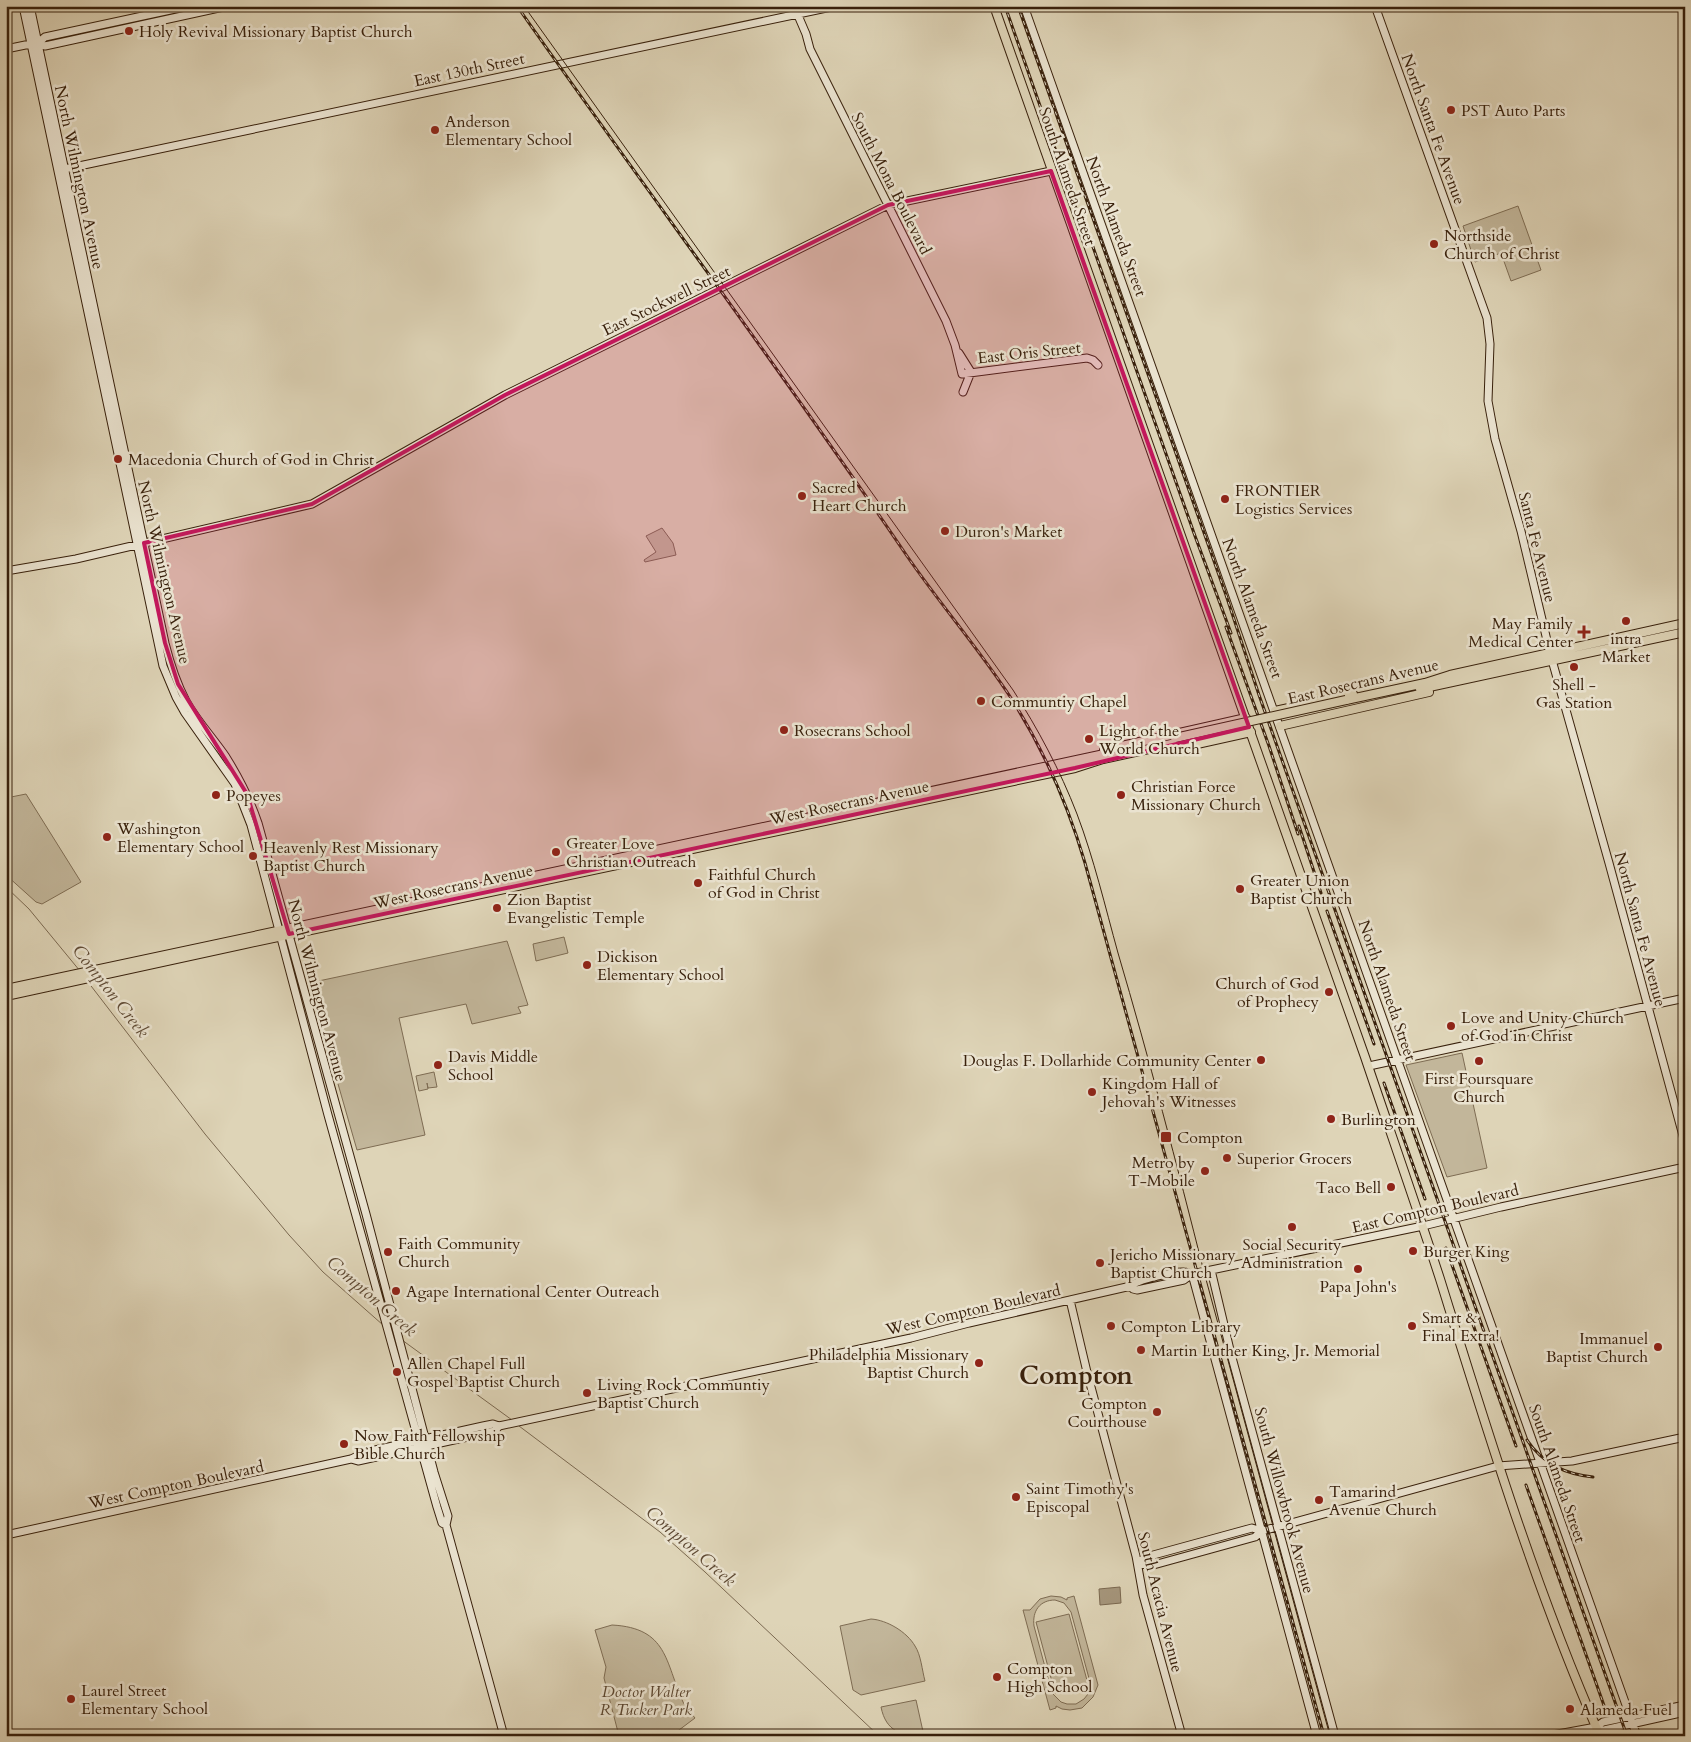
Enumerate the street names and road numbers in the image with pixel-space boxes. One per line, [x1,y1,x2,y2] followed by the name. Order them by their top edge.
[412,48,527,92] street label: East 130th Street
[1396,51,1471,208] street label: North Santa Fe Avenue
[49,83,109,271] street label: North Wilmington Avenue
[1033,104,1101,248] street label: South Alameda Street
[846,109,937,259] street label: South Mona Boulevard
[1080,153,1152,299] street label: North Alameda Street
[599,260,734,341] street label: East Stockwell Street
[976,337,1082,369] street label: East Oris Street
[132,478,196,666] street label: North Wilmington Avenue
[1513,490,1561,605] street label: Santa Fe Avenue
[1216,535,1288,681] street label: North Alameda Street
[1285,654,1441,710] street label: East Rosecrans Avenue
[766,775,931,831] street label: West Rosecrans Avenue
[1609,850,1671,1009] street label: North Santa Fe Avenue
[370,859,535,915] street label: West Rosecrans Avenue
[282,897,352,1084] street label: North Wilmington Avenue
[1353,917,1421,1064] street label: North Alameda Street
[1350,1179,1521,1239] street label: East Compton Boulevard
[883,1279,1063,1341] street label: West Compton Boulevard
[1523,1401,1591,1545] street label: South Alameda Street
[1249,1405,1319,1596] street label: South Willowbrook Avenue
[86,1456,266,1515] street label: West Compton Boulevard
[1132,1530,1188,1675] street label: South Acacia Avenue

